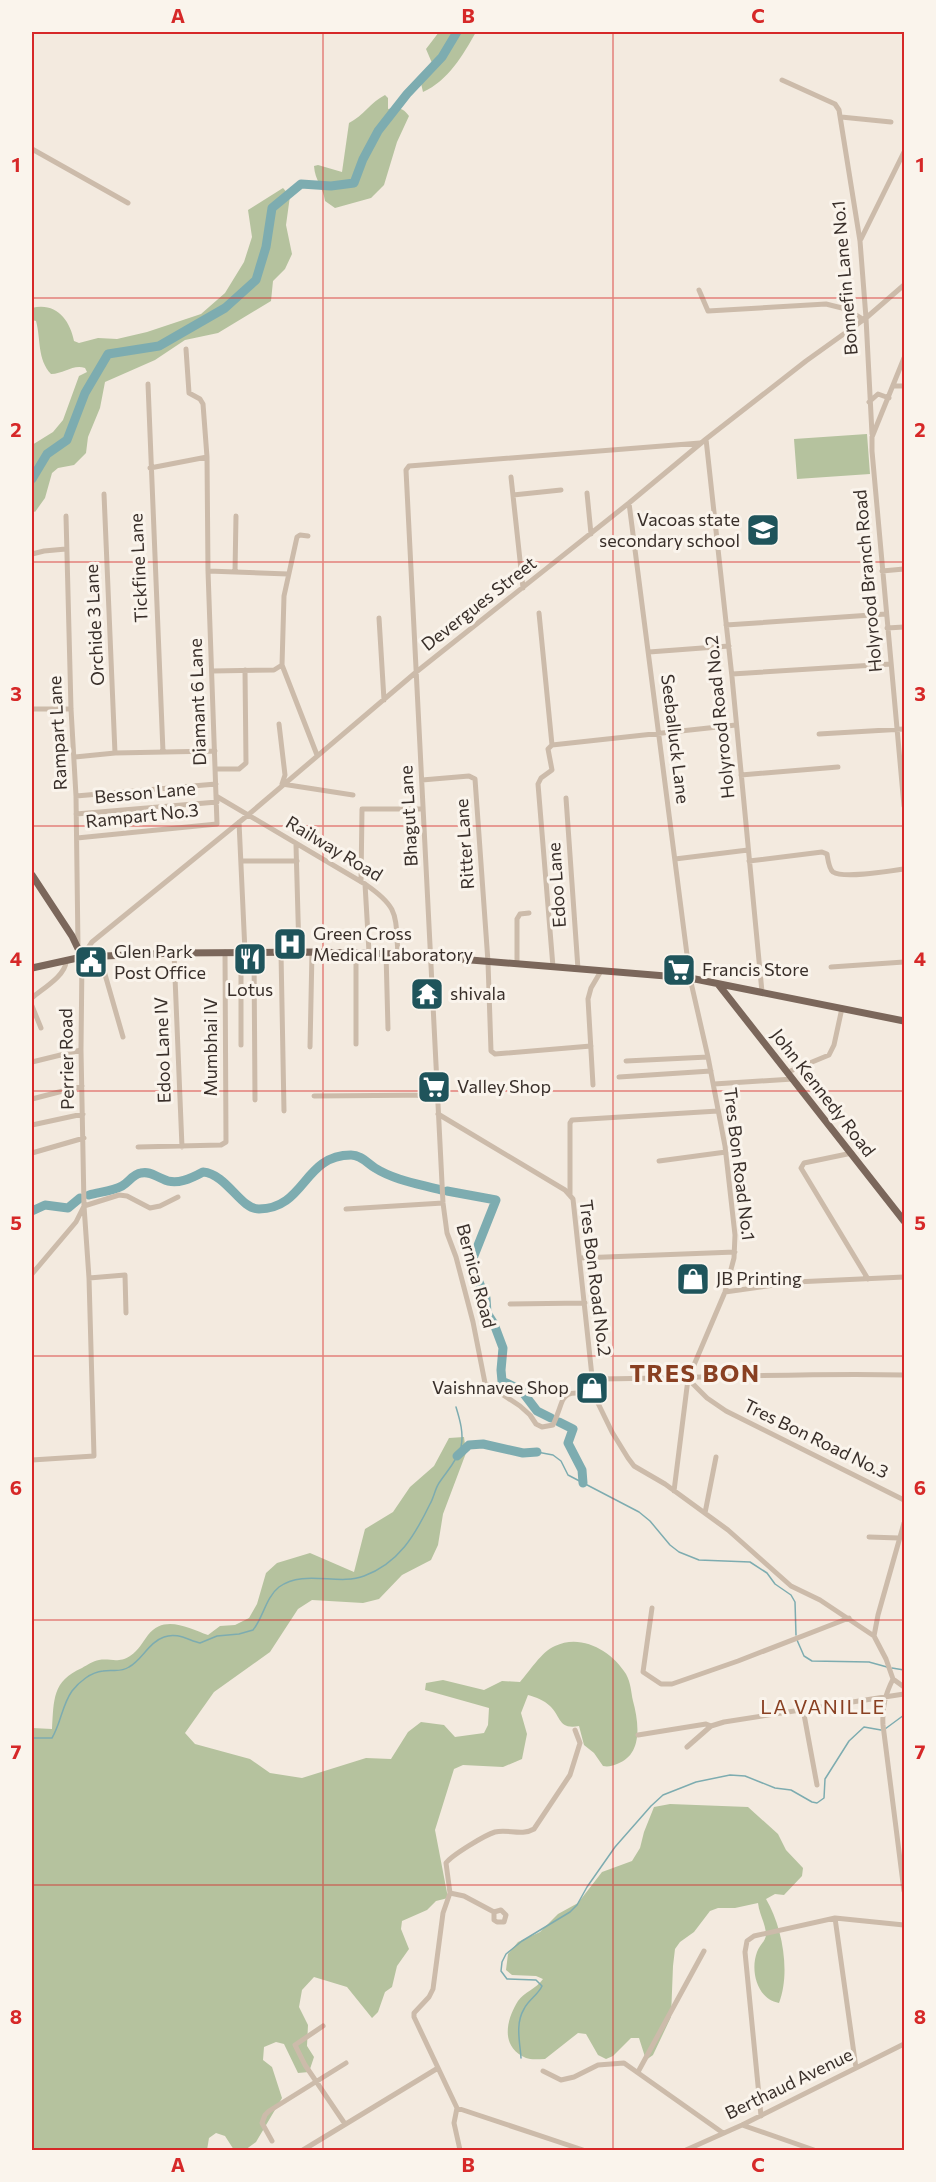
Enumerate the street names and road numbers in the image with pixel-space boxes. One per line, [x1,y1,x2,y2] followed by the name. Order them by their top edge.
[826,200,862,356] street label: Bonnefin Lane No.1
[848,489,886,673] street label: Holyrood Branch Road
[124,513,152,623] street label: Tickfine Lane
[416,551,540,655] street label: Devergues Street
[80,564,108,687] street label: Orchide 3 Lane
[699,634,739,800] street label: Holyrood Road No.2
[184,638,210,766] street label: Diamant 6 Lane
[657,673,695,805] street label: Seeballuck Lane
[43,675,71,791] street label: Rampart Lane
[394,765,422,867] street label: Bhagut Lane
[93,777,196,807] street label: Besson Lane
[84,798,200,832] street label: Rampart No.3
[450,798,478,890] street label: Ritter Lane
[282,811,387,886] street label: Railway Road
[542,842,570,929] street label: Edoo Lane
[149,996,175,1104] street label: Edoo Lane IV
[199,998,221,1096] street label: Mumbhai IV
[54,1008,78,1110] street label: Perrier Road
[767,1024,881,1161] street label: John Kennedy Road
[720,1086,760,1242] street label: Tres Bon Road No.1
[575,1198,617,1358] street label: Tres Bon Road No.2
[452,1221,501,1330] street label: Bernica Road
[741,1394,892,1483] street label: Tres Bon Road No.3
[721,2043,856,2124] street label: Berthaud Avenue

